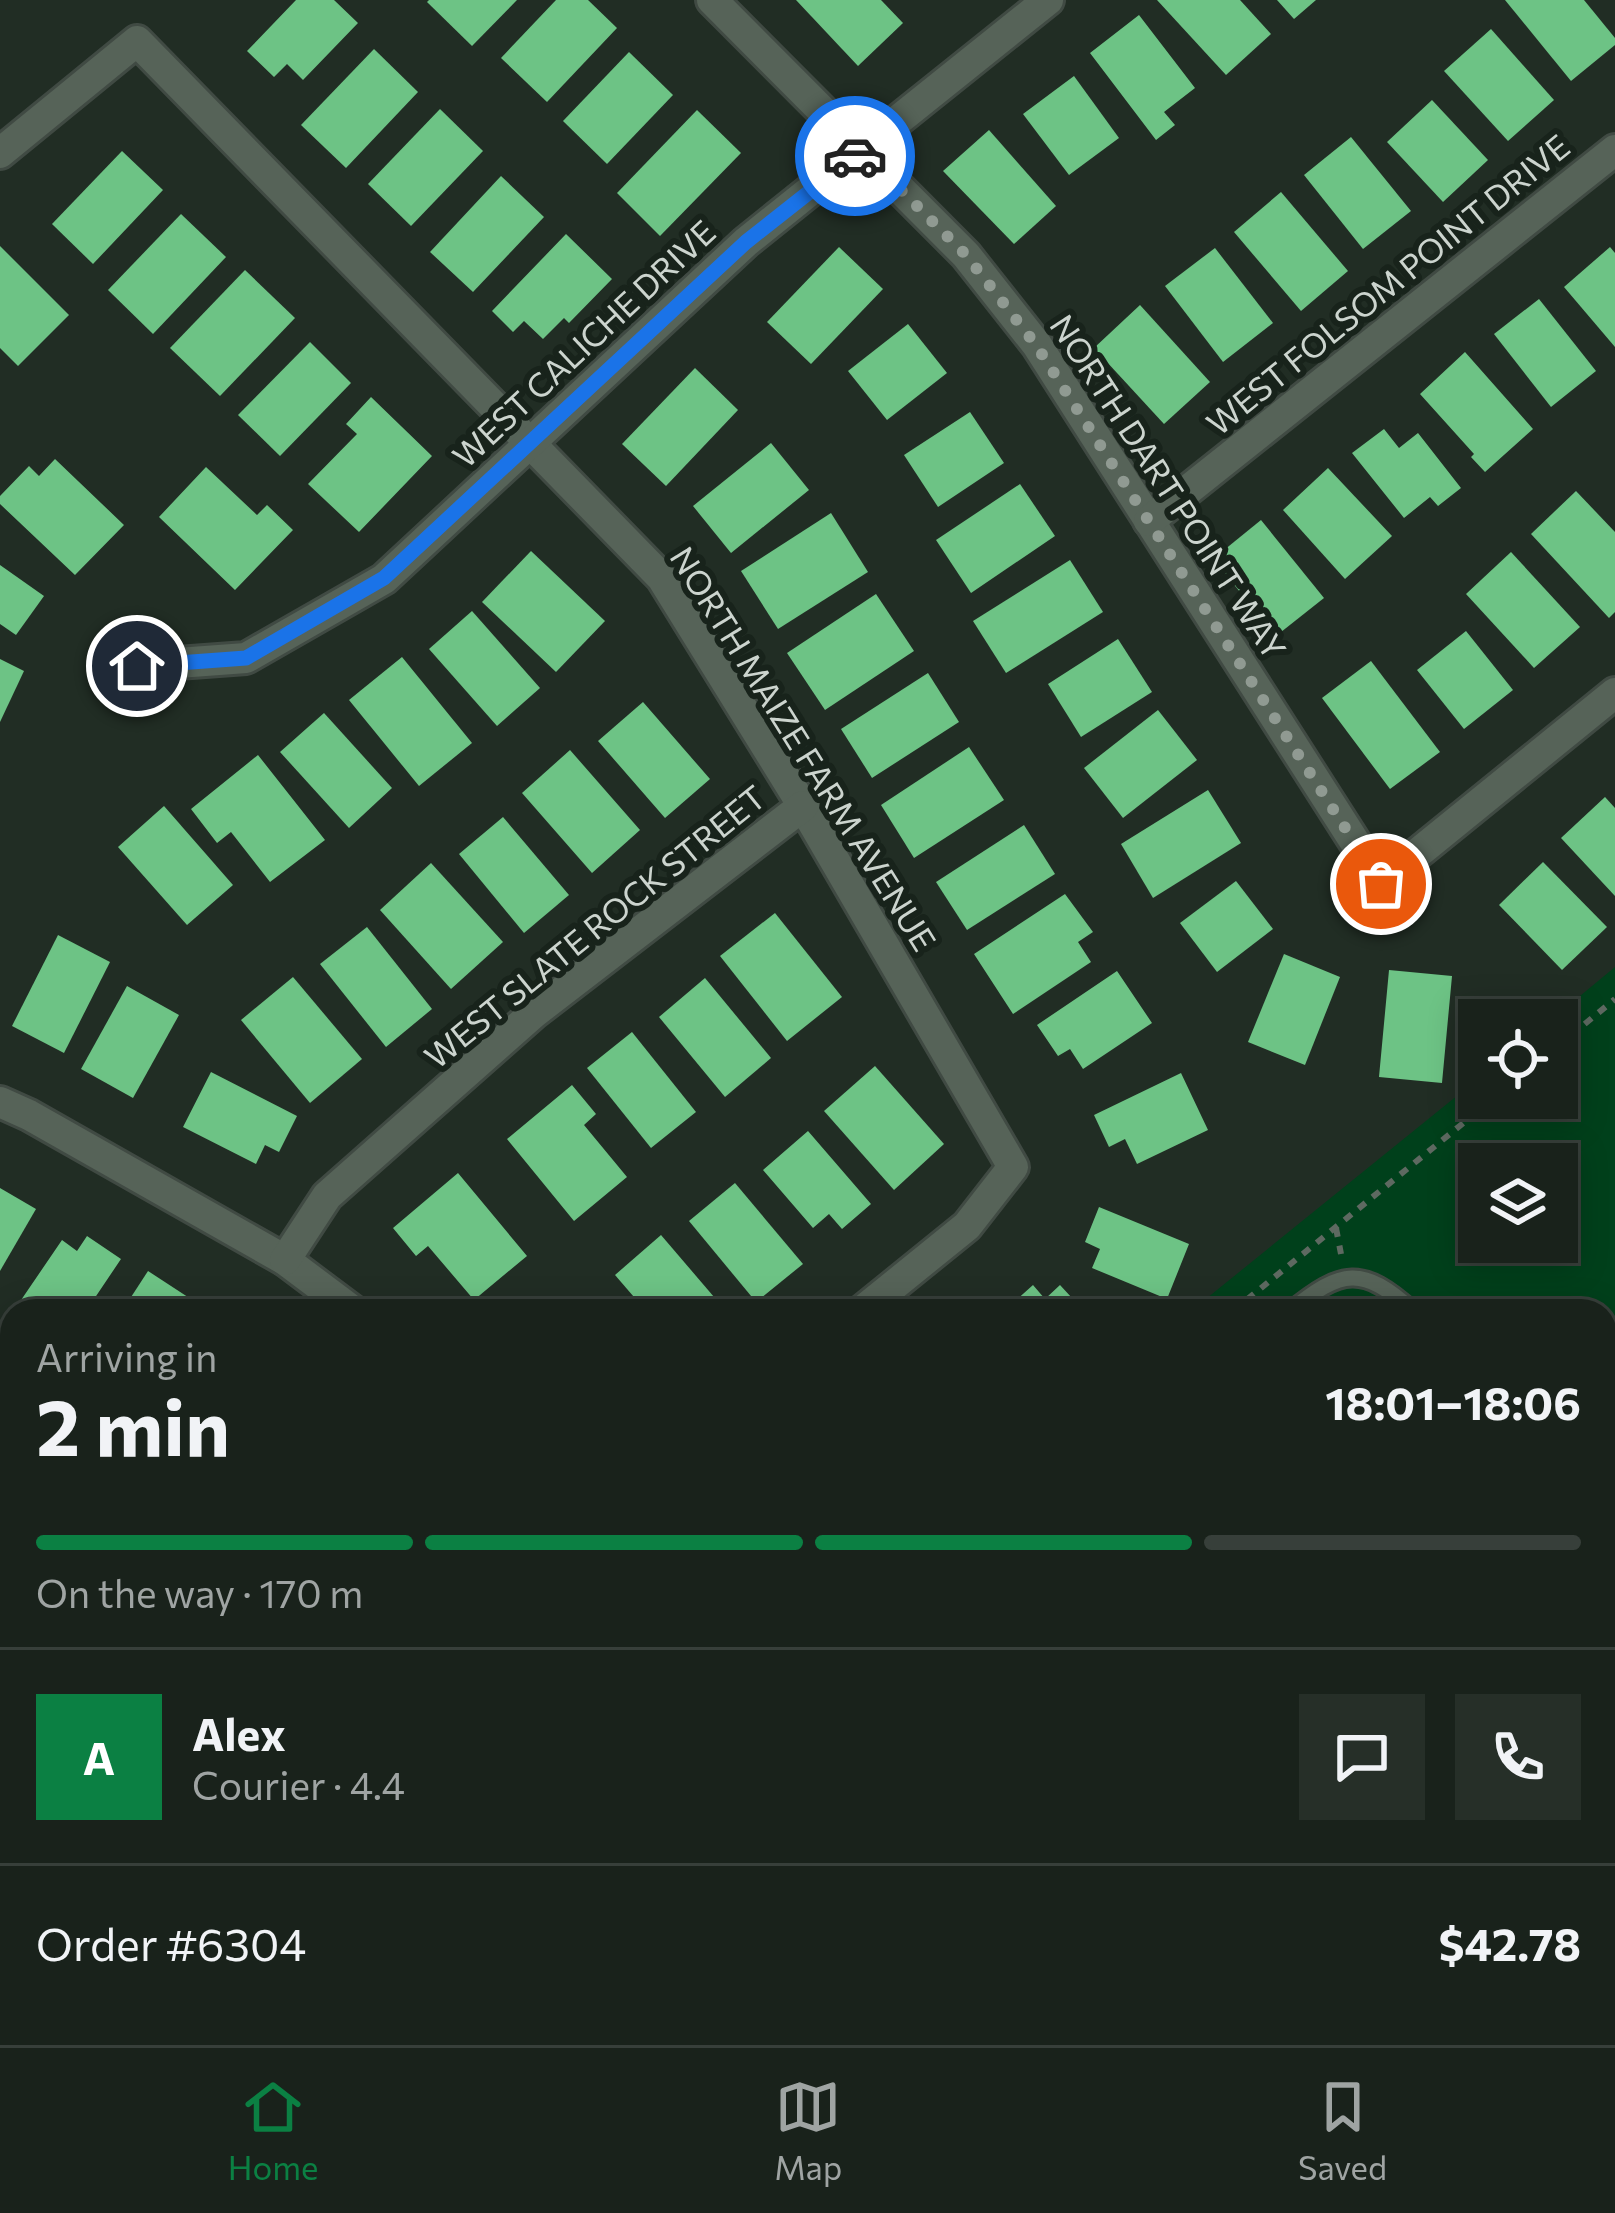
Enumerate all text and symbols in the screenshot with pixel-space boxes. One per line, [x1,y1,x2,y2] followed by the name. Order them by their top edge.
[795,96,915,216] courier
[822,123,888,189] icon: car
[1197,125,1577,443] street label: WEST FOLSOM POINT DRIVE
[443,211,723,475] street label: WEST CALICHE DRIVE
[1042,306,1296,666] street label: NORTH DART POINT WAY
[663,539,946,958] street label: NORTH MAIZE FARM AVENUE
[86,615,188,717] pin
[104,633,170,699] icon: home
[415,776,773,1076] street label: WEST SLATE ROCK STREET
[1330,833,1432,935] pin
[1348,851,1414,917] icon: bag
[1458,999,1578,1263] map controls
[1458,999,1578,1119] button: locate
[1458,1143,1578,1263] button: layers
[36,1332,217,1380] text: Arriving in
[1325,1374,1581,1429] text: 18:01–18:06
[36,1377,230,1472] text: 2 min
[36,1568,363,1616] text: On the way · 170 m
[1299,1694,1425,1820] button: chat
[1455,1694,1581,1820] button: phone
[192,1705,286,1760] text: Alex
[83,1729,115,1784] text: A
[192,1760,405,1808] text: Courier · 4.4
[36,1915,306,1970] text: Order #6304
[1439,1915,1581,1970] text: $42.78
[228,2074,319,2187] tab: Home
[774,2074,842,2187] tab: Map
[1298,2074,1387,2187] tab: Saved

